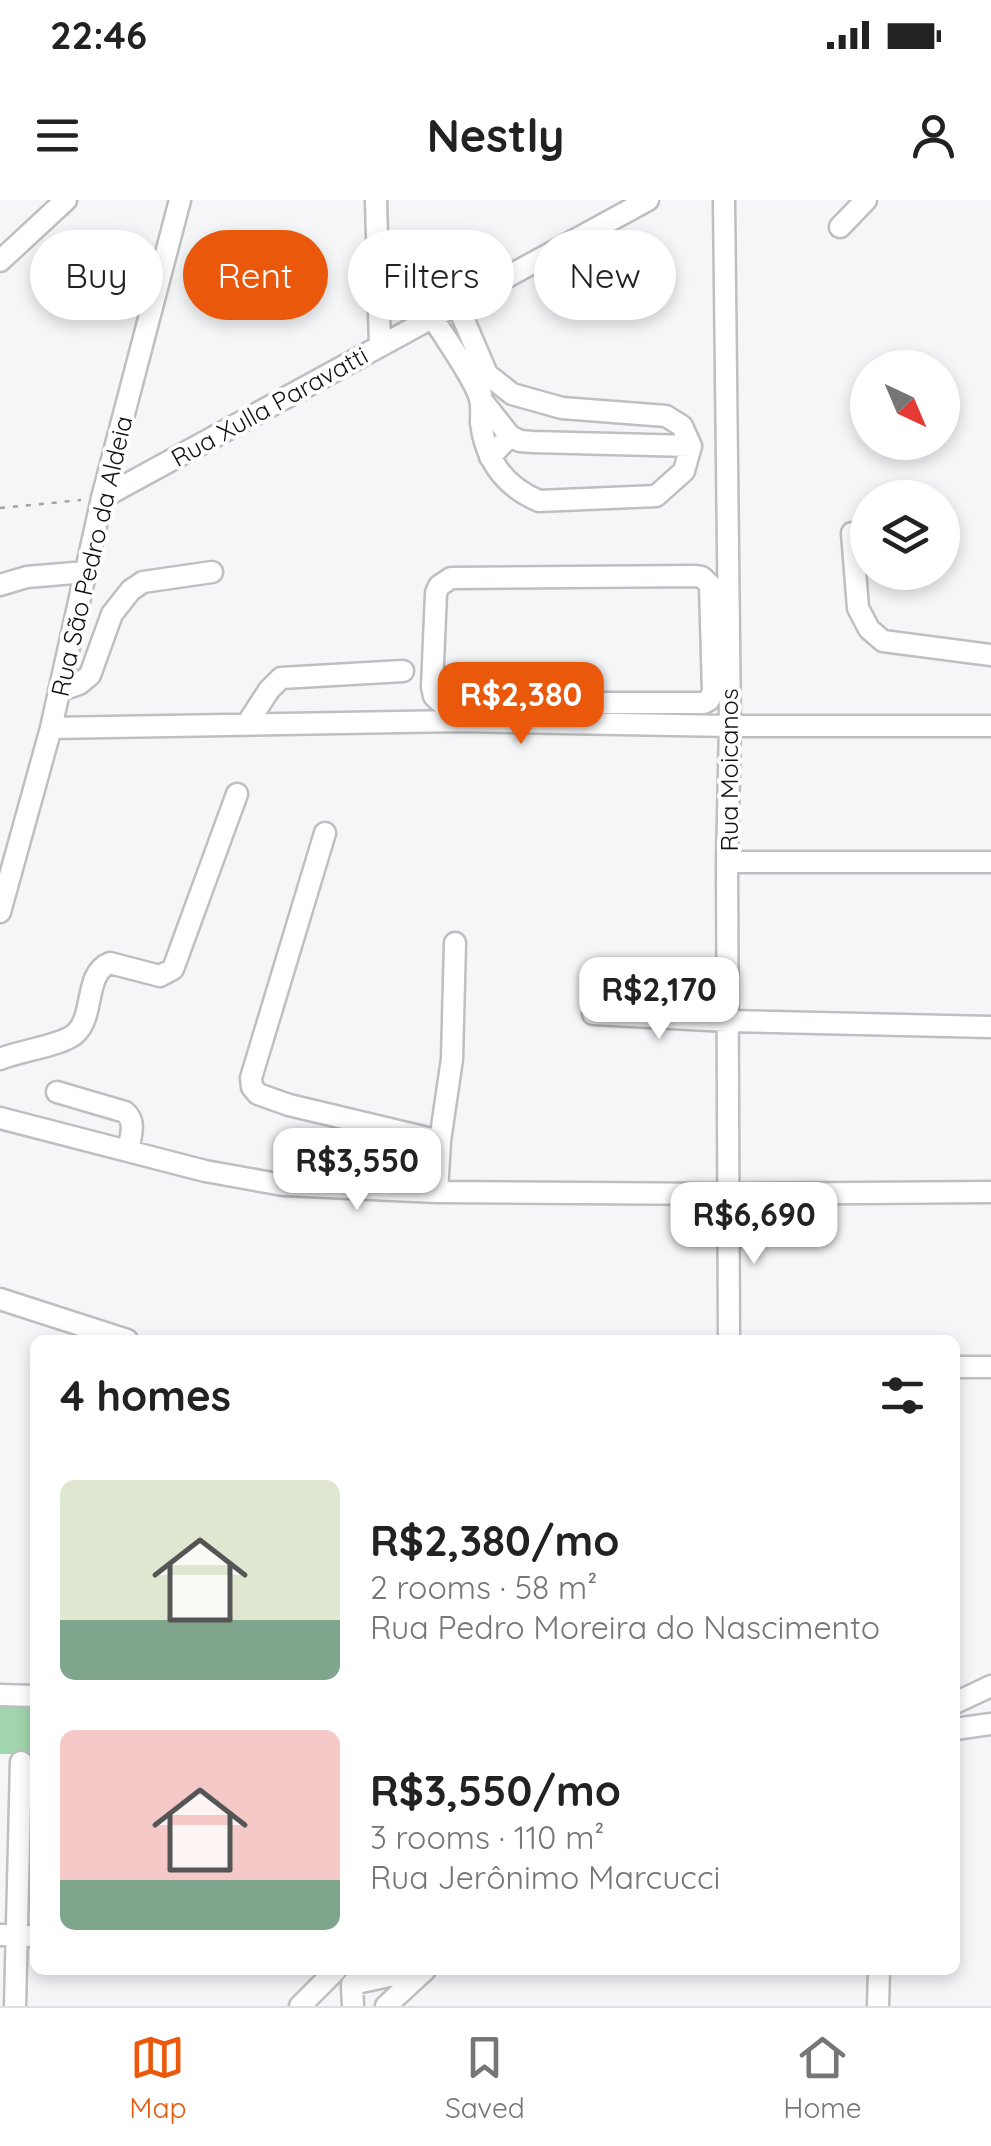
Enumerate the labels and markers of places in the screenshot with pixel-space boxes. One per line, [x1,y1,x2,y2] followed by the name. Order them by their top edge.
[429,662,613,747] pin: R$2,380
[567,957,751,1042] pin: R$2,170
[265,1128,449,1213] pin: R$3,550
[662,1182,846,1267] pin: R$6,690

